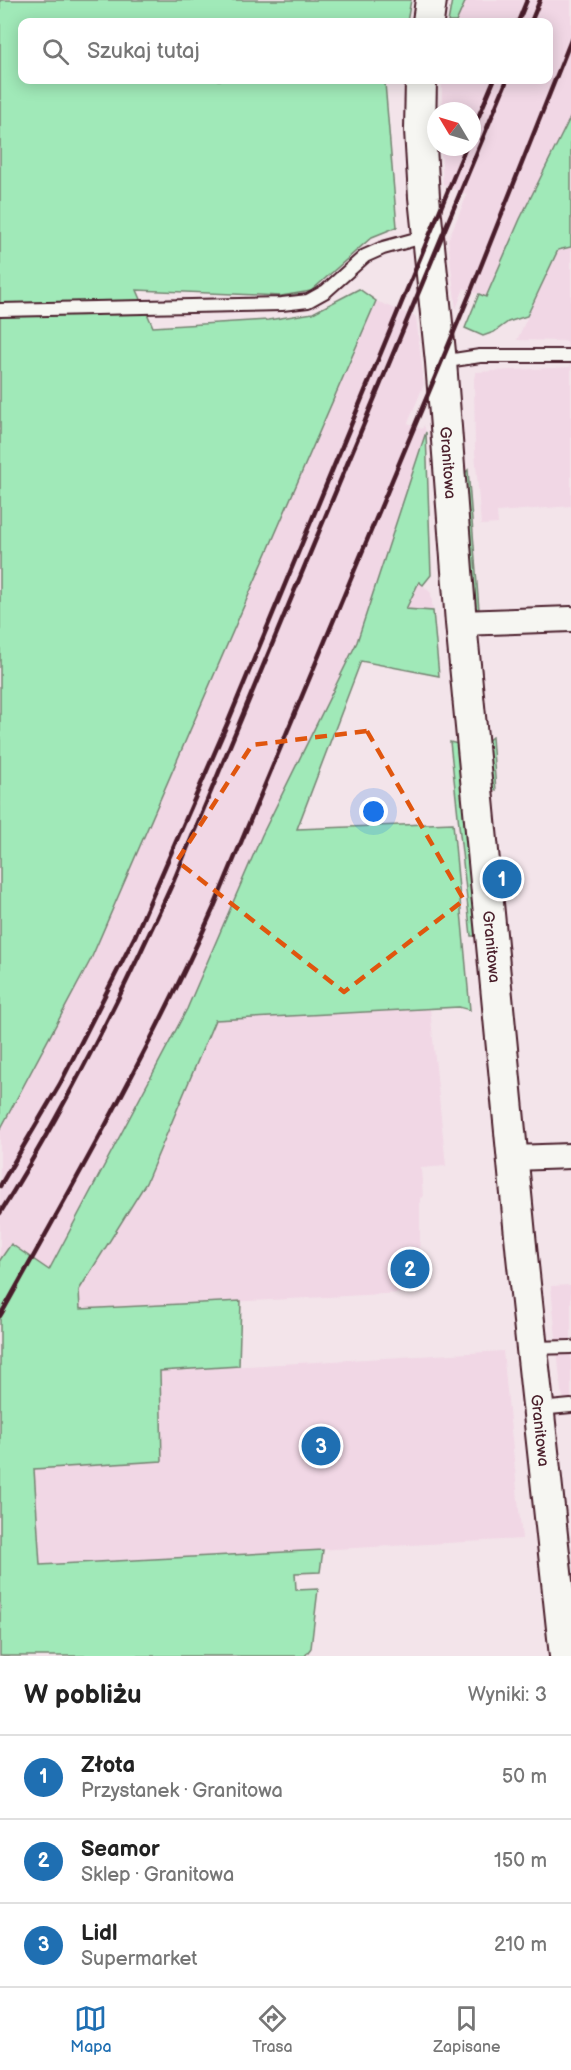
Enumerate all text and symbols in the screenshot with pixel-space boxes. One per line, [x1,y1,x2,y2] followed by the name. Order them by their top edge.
[18,18,553,84] search box
[39,35,72,68] icon: search
[87,38,200,65] text: Szukaj tutaj
[427,102,481,156] north arrow
[435,426,459,500] street label: Granitowa
[359,797,388,826] your location
[482,856,522,902] pin: 1
[478,910,504,984] street label: Granitowa
[390,1246,430,1292] pin: 2
[526,1393,553,1467] street label: Granitowa
[302,1424,340,1468] pin: 3
[24,1680,142,1711] text: W pobliżu
[468,1683,547,1707] text: Wyniki: 3
[81,1752,135,1779] text: Złota
[39,1765,48,1789] text: 1
[502,1765,547,1789] text: 50 m
[81,1779,283,1803] text: Przystanek · Granitowa
[81,1836,160,1863] text: Seamor
[38,1849,49,1873] text: 2
[494,1849,547,1873] text: 150 m
[81,1863,234,1887] text: Sklep · Granitowa
[81,1920,117,1947] text: Lidl
[38,1933,49,1957] text: 3
[494,1933,547,1957] text: 210 m
[81,1947,197,1971] text: Supermarket
[70,2002,112,2057] tab: Mapa
[252,2002,293,2057] tab: Trasa
[433,2002,501,2057] tab: Zapisane

